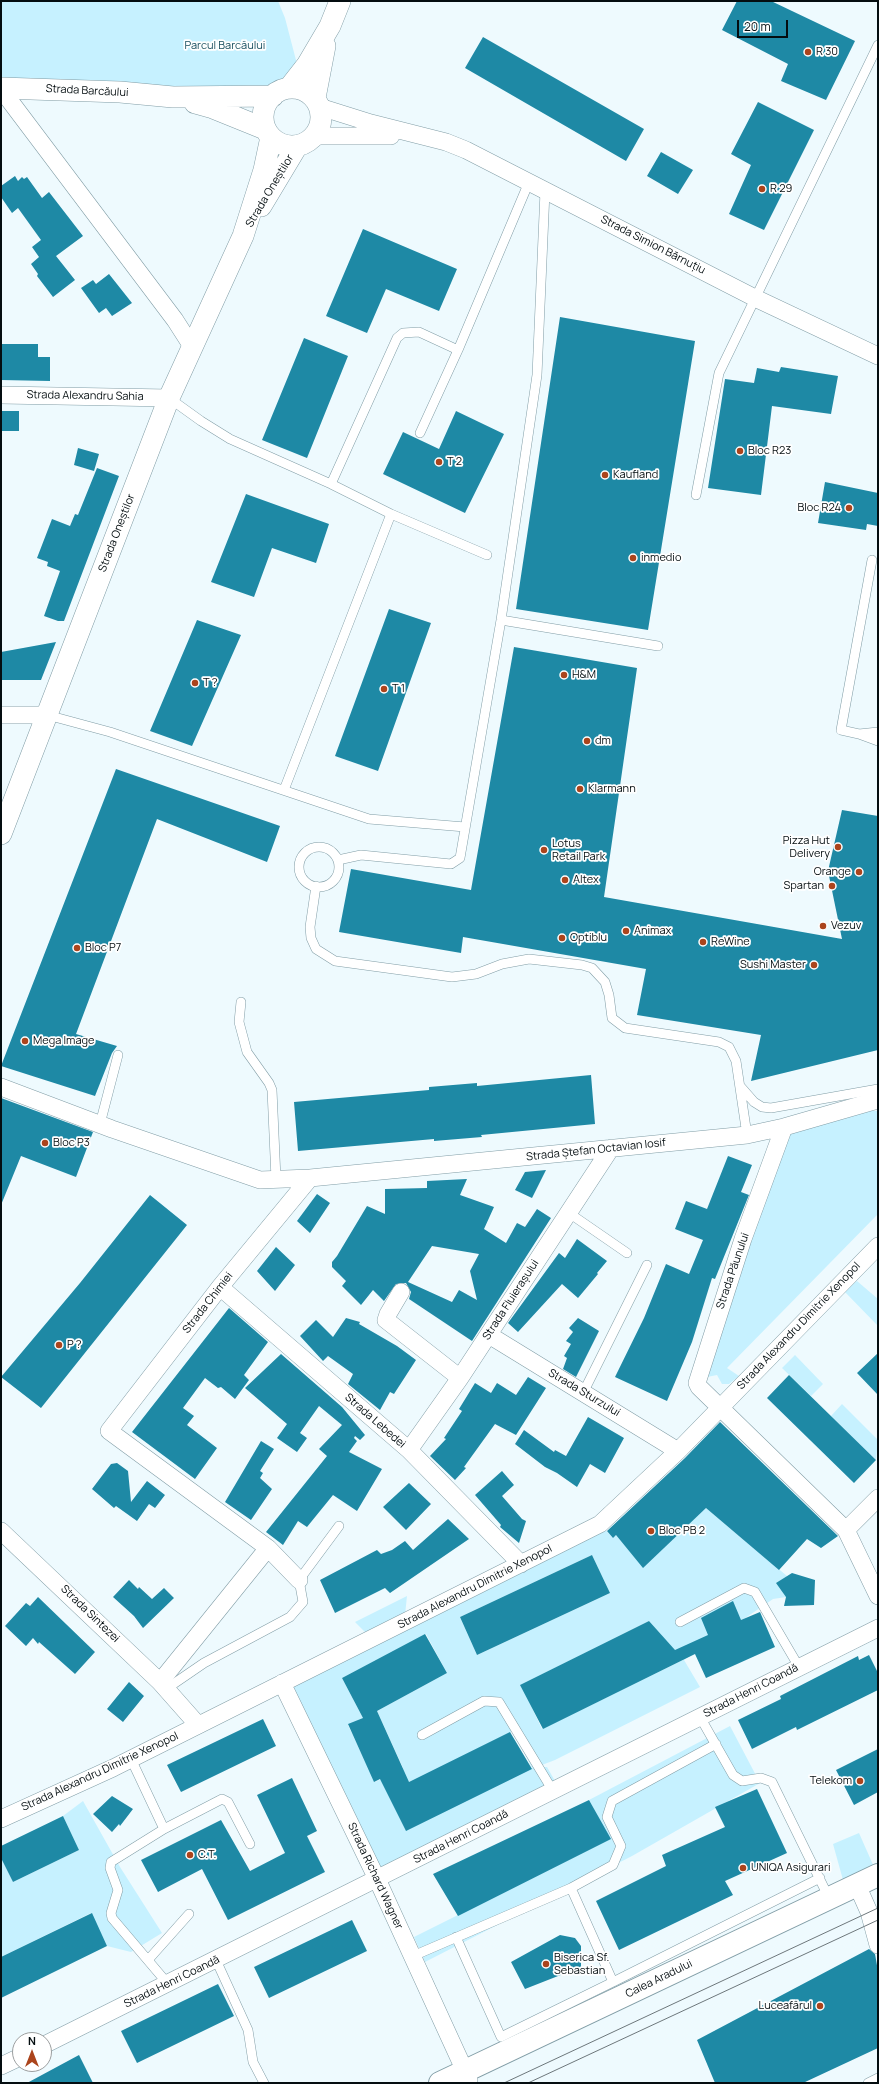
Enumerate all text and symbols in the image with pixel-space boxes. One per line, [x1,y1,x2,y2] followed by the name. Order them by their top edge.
[739,12,790,38] scale bar
[744,18,771,35] text: 20 m
[185,39,265,53] park label: Parcul Barcăului
[816,45,838,59] place label: R 30
[803,47,813,57] marker: R 30
[45,82,129,100] street label: Strada Barcăului
[243,152,297,230] street label: Strada Oneștilor
[770,182,792,196] place label: R 29
[757,184,767,194] marker: R 29
[598,213,708,277] street label: Strada Simion Bărnuțiu
[26,388,144,404] street label: Strada Alexandru Sahia
[748,444,791,458] place label: Bloc R23
[735,446,745,456] marker: Bloc R23
[447,455,462,469] place label: T 2
[434,457,444,467] marker: T 2
[613,468,658,482] place label: Kaufland
[600,470,610,480] marker: Kaufland
[96,492,138,574] street label: Strada Oneștilor
[797,501,841,515] place label: Bloc R24
[844,503,854,513] marker: Bloc R24
[641,551,681,565] place label: inmedio
[628,553,638,563] marker: inmedio
[572,668,596,682] place label: H&M
[559,670,569,680] marker: H&M
[203,676,218,690] place label: T ?
[190,678,200,688] marker: T ?
[392,682,405,696] place label: T 1
[379,684,389,694] marker: T 1
[595,734,611,748] place label: dm
[582,736,592,746] marker: dm
[588,782,636,796] place label: Klarmann
[575,784,585,794] marker: Klarmann
[783,834,830,860] place label: Pizza Hut Delivery
[552,837,605,863] place label: Lotus Retail Park
[833,842,843,852] marker: Pizza Hut Delivery
[539,845,549,855] marker: Lotus Retail Park
[814,865,851,879] place label: Orange
[854,867,864,877] marker: Orange
[573,873,599,887] place label: Altex
[560,875,570,885] marker: Altex
[784,879,824,893] place label: Spartan
[827,881,837,891] marker: Spartan
[831,919,861,933] place label: Vezuv
[818,921,828,931] marker: Vezuv
[634,924,671,938] place label: Animax
[621,926,631,936] marker: Animax
[570,931,607,945] place label: Optiblu
[557,933,567,943] marker: Optiblu
[711,935,750,949] place label: ReWine
[698,937,708,947] marker: ReWine
[85,941,121,955] place label: Bloc P7
[72,943,82,953] marker: Bloc P7
[740,958,806,972] place label: Sushi Master
[809,960,819,970] marker: Sushi Master
[33,1034,94,1048] place label: Mega Image
[20,1036,30,1046] marker: Mega Image
[53,1136,90,1150] place label: Bloc P3
[525,1136,667,1164] street label: Strada Ștefan Octavian Iosif
[40,1138,50,1148] marker: Bloc P3
[714,1231,752,1311] street label: Strada Păunului
[480,1257,542,1343] street label: Strada Fluierașului
[735,1260,863,1392] street label: Strada Alexandru Dimitrie Xenopol
[180,1270,236,1336] street label: Strada Chimiei
[67,1338,82,1352] place label: P ?
[54,1340,64,1350] marker: P ?
[546,1366,622,1420] street label: Strada Sturzului
[342,1391,408,1451] street label: Strada Lebedei
[659,1524,705,1538] place label: Bloc PB 2
[646,1526,656,1536] marker: Bloc PB 2
[395,1542,555,1632] street label: Strada Alexandru Dimitrie Xenopol
[58,1583,122,1645] street label: Strada Sintezei
[701,1661,801,1721] street label: Strada Henri Coandă
[19,1730,181,1814] street label: Strada Alexandru Dimitrie Xenopol
[810,1774,852,1788] place label: Telekom
[855,1776,865,1786] marker: Telekom
[411,1807,511,1867] street label: Strada Henri Coandă
[345,1821,405,1931] street label: Strada Richard Wagner
[198,1848,216,1862] place label: C.T.
[185,1850,195,1860] marker: C.T.
[751,1861,830,1875] place label: UNIQA Asigurari
[738,1863,748,1873] marker: UNIQA Asigurari
[554,1951,609,1977] place label: Biserica Sf. Sebastian
[122,1953,222,2011] street label: Strada Henri Coandă
[623,1957,695,2001] street label: Calea Aradului
[541,1959,551,1969] marker: Biserica Sf. Sebastian
[759,1999,812,2013] place label: Luceafărul
[815,2001,825,2011] marker: Luceafărul
[12,2032,52,2072] north arrow
[28,2033,36,2048] text: N

